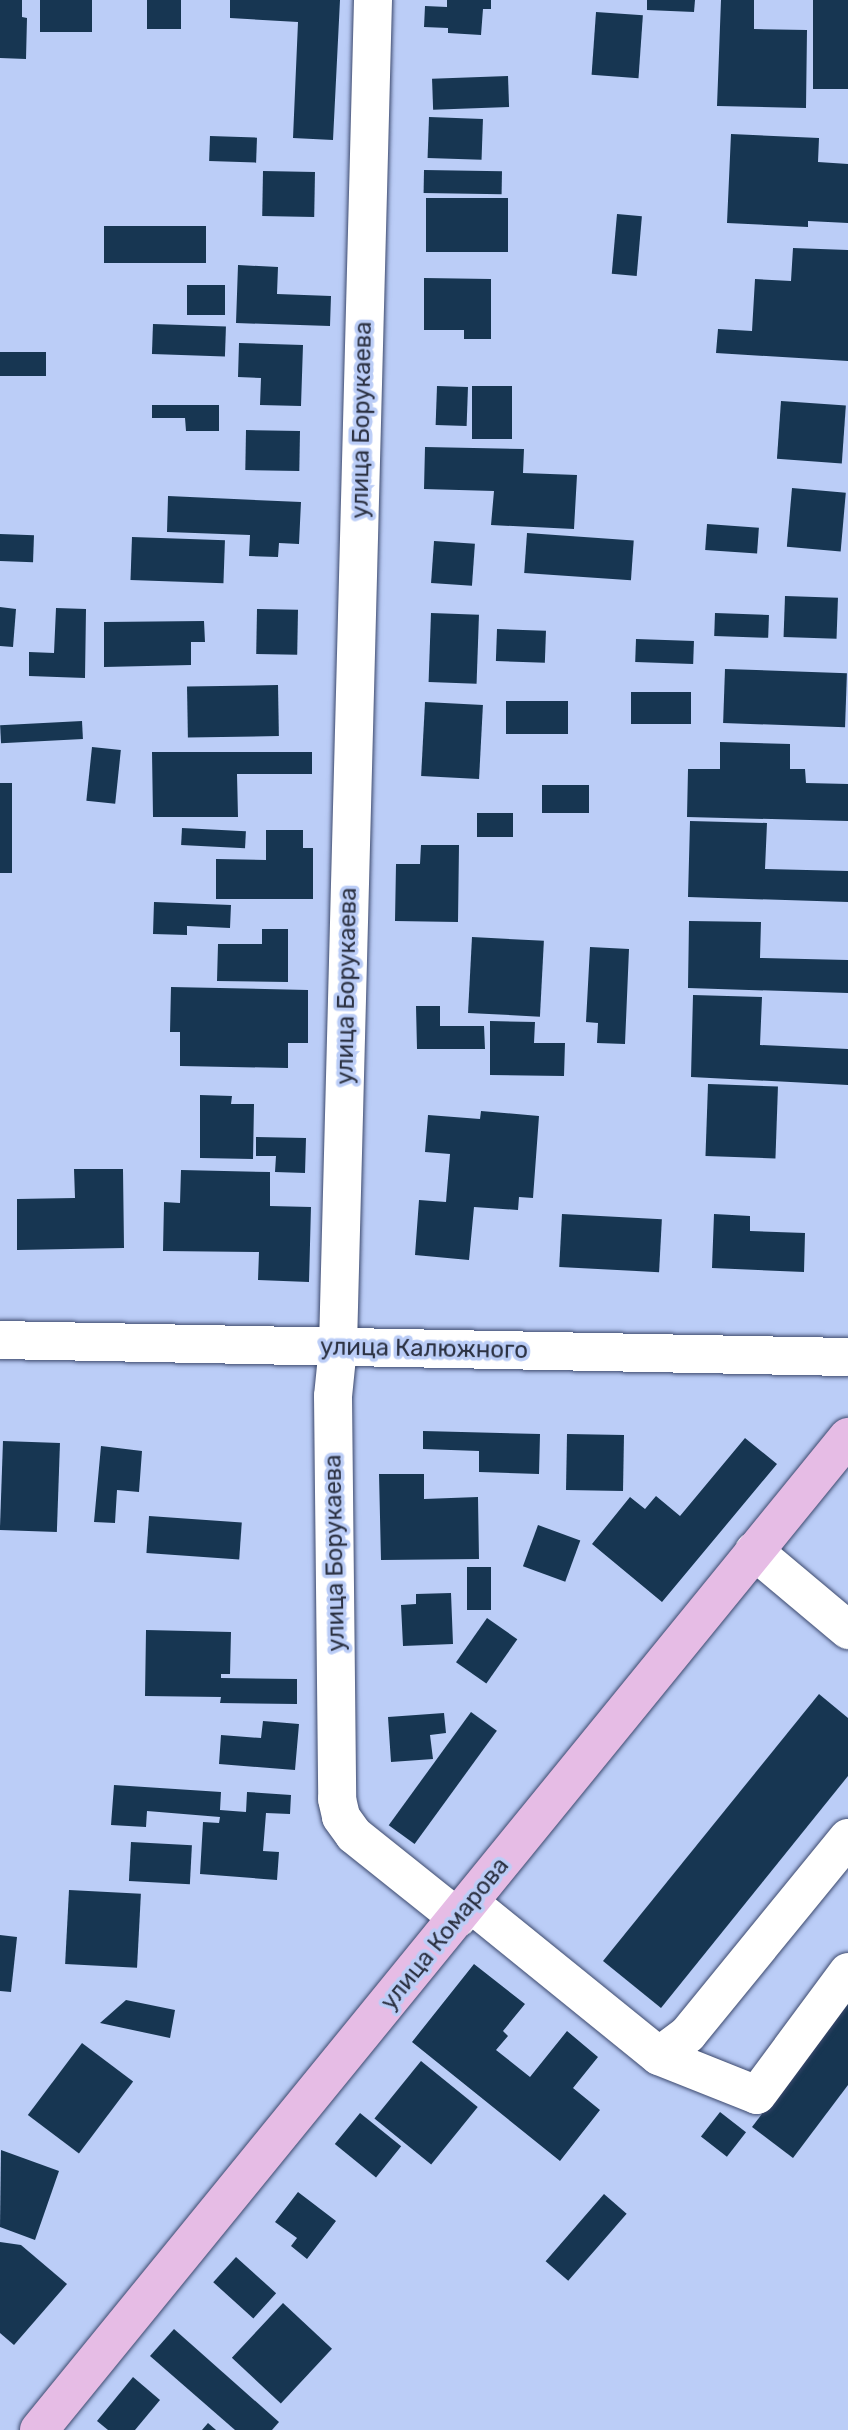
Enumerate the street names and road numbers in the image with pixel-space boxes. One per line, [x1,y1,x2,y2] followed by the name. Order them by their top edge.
[346,321,378,519] street label: улица Борукаева
[331,887,363,1085] street label: улица Борукаева
[320,1333,528,1365] street label: улица Калюжного
[319,1454,351,1652] street label: улица Борукаева
[375,1852,515,2016] street label: улица Комарова

